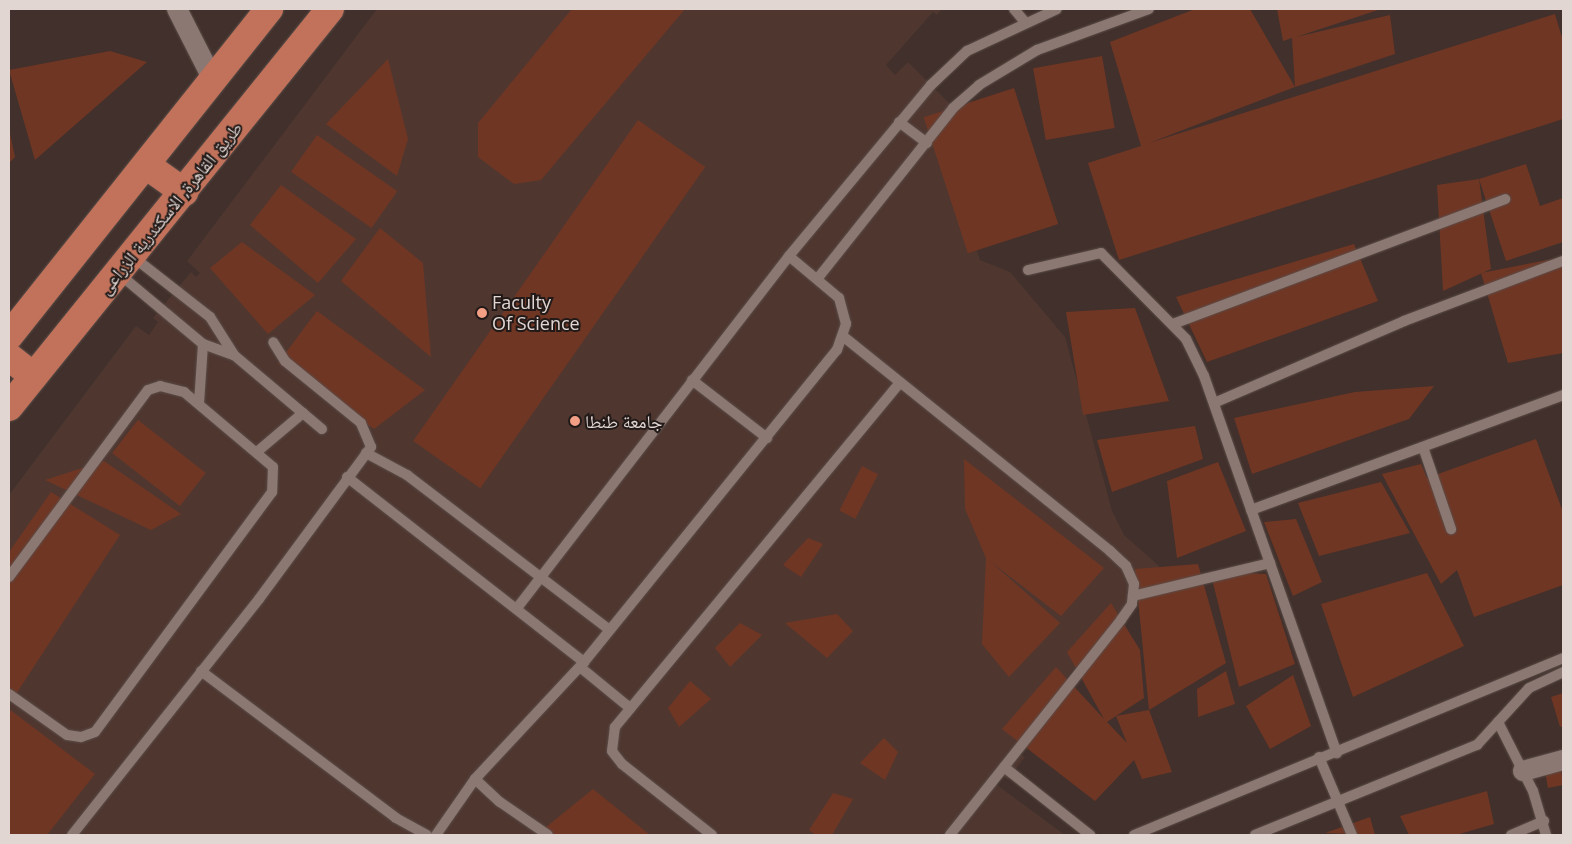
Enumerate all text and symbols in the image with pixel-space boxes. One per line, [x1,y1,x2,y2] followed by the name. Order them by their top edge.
[94,117,246,299] street label: طريق القاهرة, الاسكندرية الزراعى
[492,292,580,334] place label: Faculty Of Science
[476,307,488,319] marker: Faculty Of Science
[585,410,662,432] place label: جامعة طنطا
[569,415,581,427] marker: جامعة طنطا

